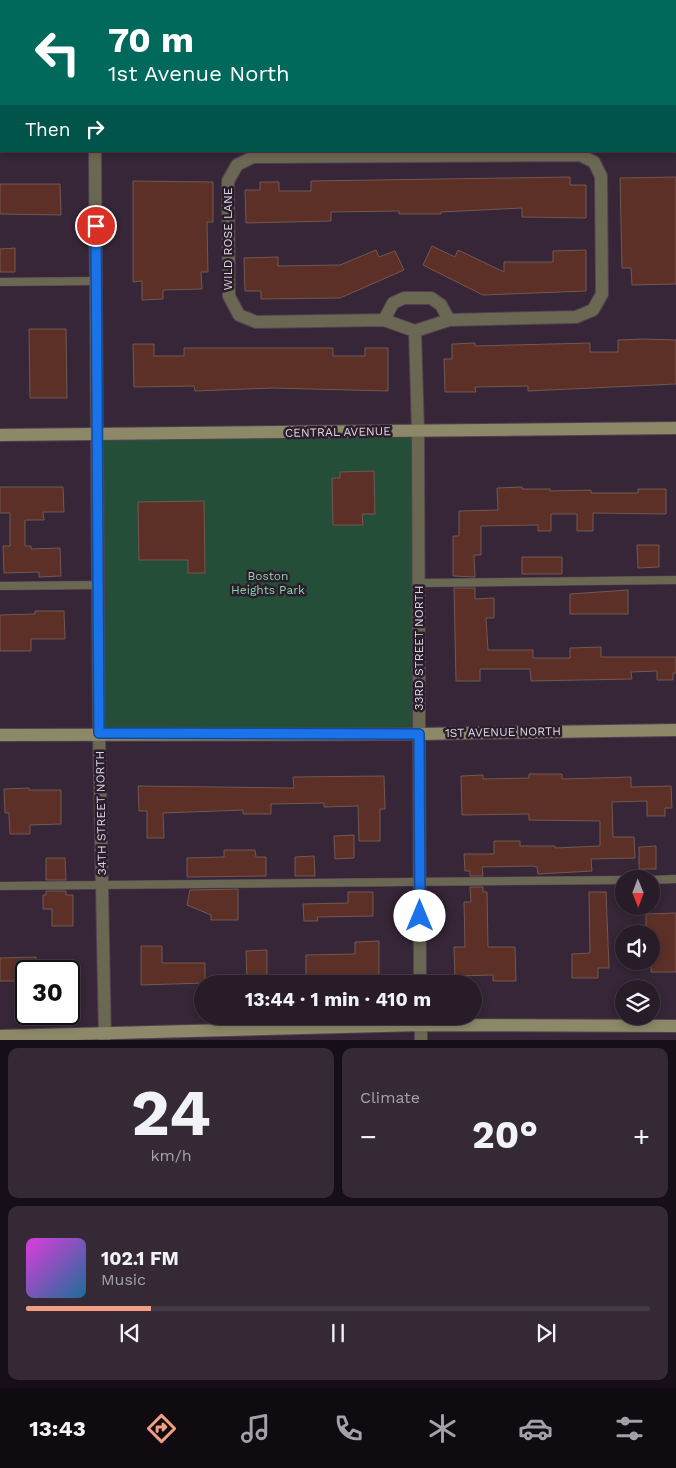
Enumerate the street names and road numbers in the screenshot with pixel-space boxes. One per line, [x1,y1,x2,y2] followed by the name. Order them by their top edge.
[221,187,235,290] street label: WILD ROSE LANE
[285,424,391,440] street label: CENTRAL AVENUE
[412,585,426,711] street label: 33RD STREET NORTH
[445,724,561,740] street label: 1ST AVENUE NORTH
[93,751,109,875] street label: 34TH STREET NORTH

